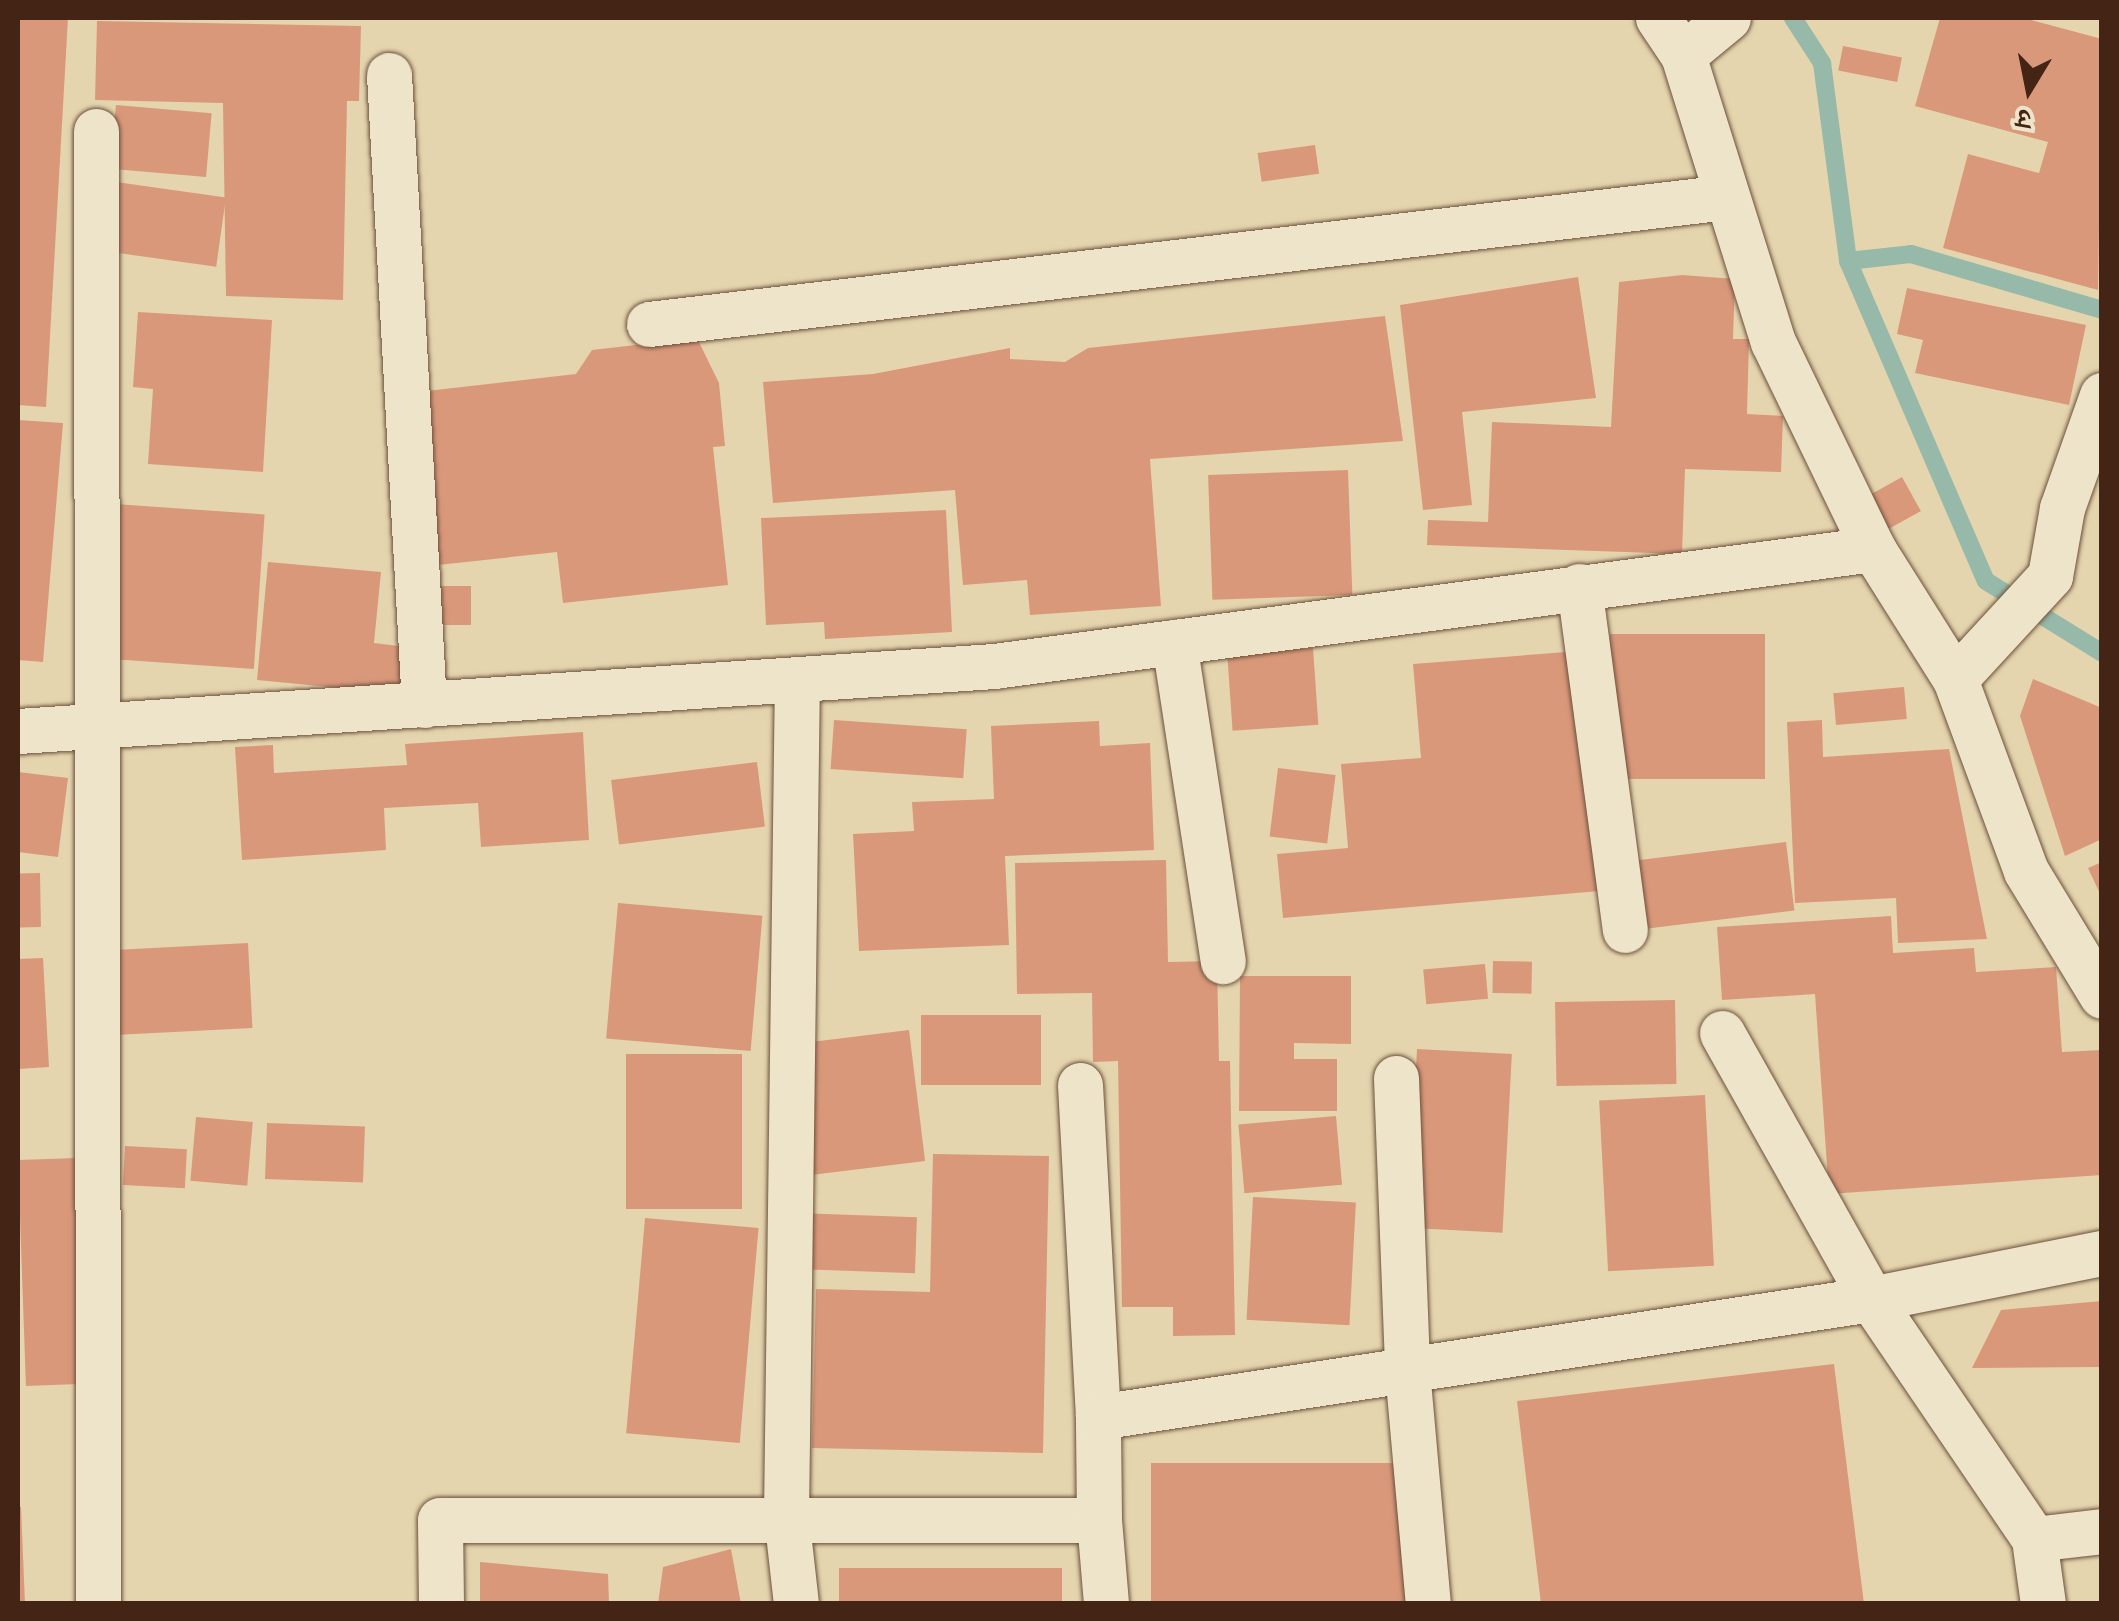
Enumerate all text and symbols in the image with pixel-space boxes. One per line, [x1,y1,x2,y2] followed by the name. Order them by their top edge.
[1979,40,2079,140] north arrow
[2014,101,2034,139] text: उ

